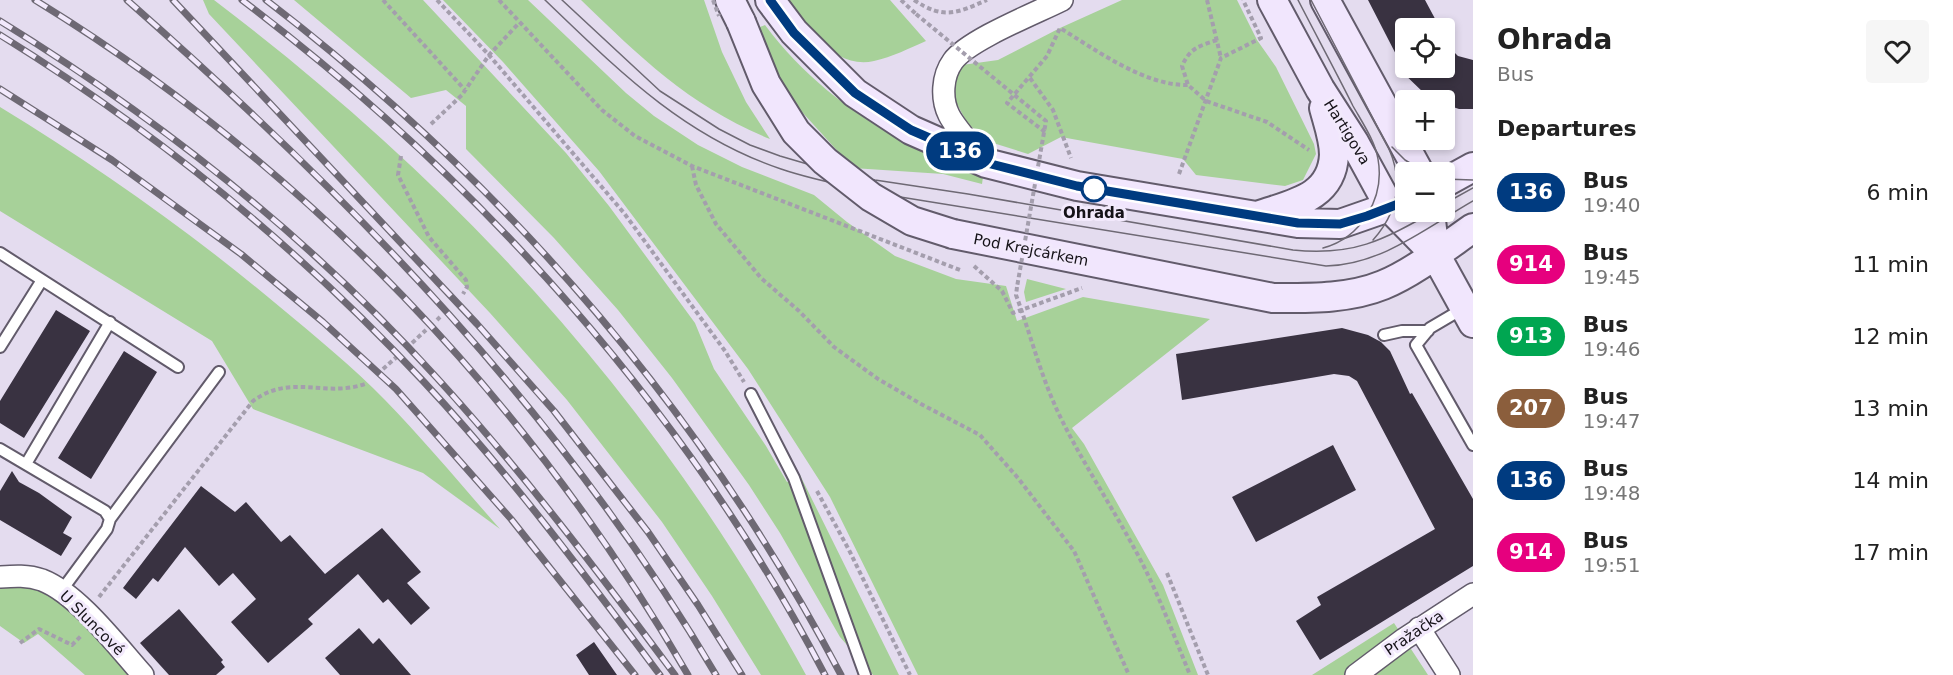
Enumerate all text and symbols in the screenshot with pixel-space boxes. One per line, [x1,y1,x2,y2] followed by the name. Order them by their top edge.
[1395,18,1455,222] map controls
[1395,18,1455,78] button: locate
[1866,20,1929,83] button: heart
[1497,23,1612,56] text: Ohrada
[1497,62,1534,86] text: Bus
[1395,90,1455,150] button: +
[1320,96,1374,168] street label: Hartigova
[1497,116,1637,141] text: Departures
[926,132,994,170] line badge: 136
[938,139,982,163] text: 136
[1395,162,1455,222] button: −
[1583,168,1628,193] text: Bus
[1081,176,1107,202] marker: Ohrada
[1509,180,1553,204] text: 136
[1867,180,1929,205] text: 6 min
[1583,193,1640,217] text: 19:40
[1063,204,1125,222] place label: Ohrada
[972,230,1090,270] street label: Pod Krejcárkem
[1583,240,1628,265] text: Bus
[1509,252,1553,276] text: 914
[1853,252,1929,277] text: 11 min
[1583,265,1640,289] text: 19:45
[1583,312,1628,337] text: Bus
[1509,324,1553,348] text: 913
[1853,324,1929,349] text: 12 min
[1583,337,1640,361] text: 19:46
[1583,384,1628,409] text: Bus
[1509,396,1553,420] text: 207
[1853,396,1929,421] text: 13 min
[1583,409,1640,433] text: 19:47
[1583,456,1628,481] text: Bus
[1509,468,1553,492] text: 136
[1853,468,1929,493] text: 14 min
[1583,481,1640,505] text: 19:48
[1583,528,1628,553] text: Bus
[1509,540,1553,564] text: 914
[1853,540,1929,565] text: 17 min
[1583,553,1640,577] text: 19:51
[56,587,128,659] street label: U Sluncové
[1381,607,1447,659] street label: Pražačka

